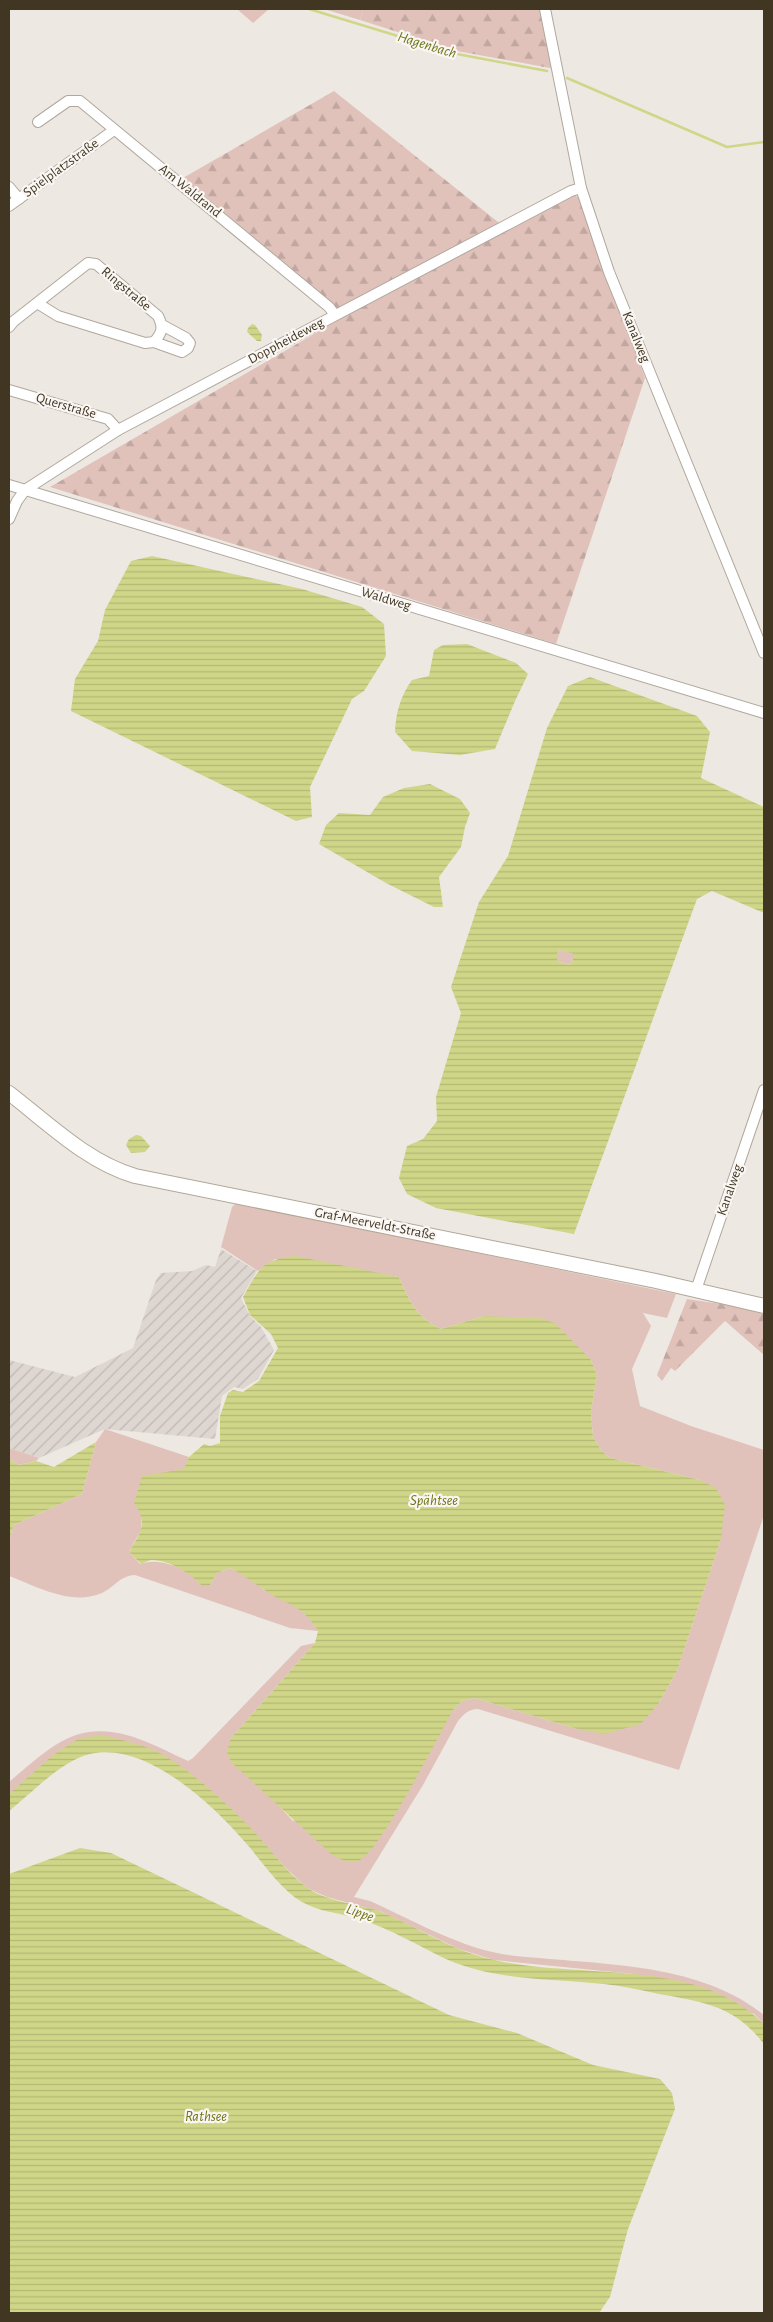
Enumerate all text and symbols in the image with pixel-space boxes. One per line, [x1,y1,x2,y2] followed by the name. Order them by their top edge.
[396,29,458,61] water label: Hagenbach
[21,136,101,200] street label: Spielplatzstraße
[156,162,224,220] street label: Am Waldrand
[99,264,153,314] street label: Ringstraße
[620,310,653,365] street label: Kanalweg
[246,315,326,367] street label: Doppheideweg
[34,391,98,421] street label: Querstraße
[359,585,413,613] street label: Waldweg
[715,1162,745,1218] street label: Kanalweg
[313,1205,437,1243] street label: Graf-Meerveldt-Straße
[410,1493,458,1508] water label: Spähtsee
[344,1901,376,1925] water label: Lippe
[185,2109,227,2124] water label: Rathsee

